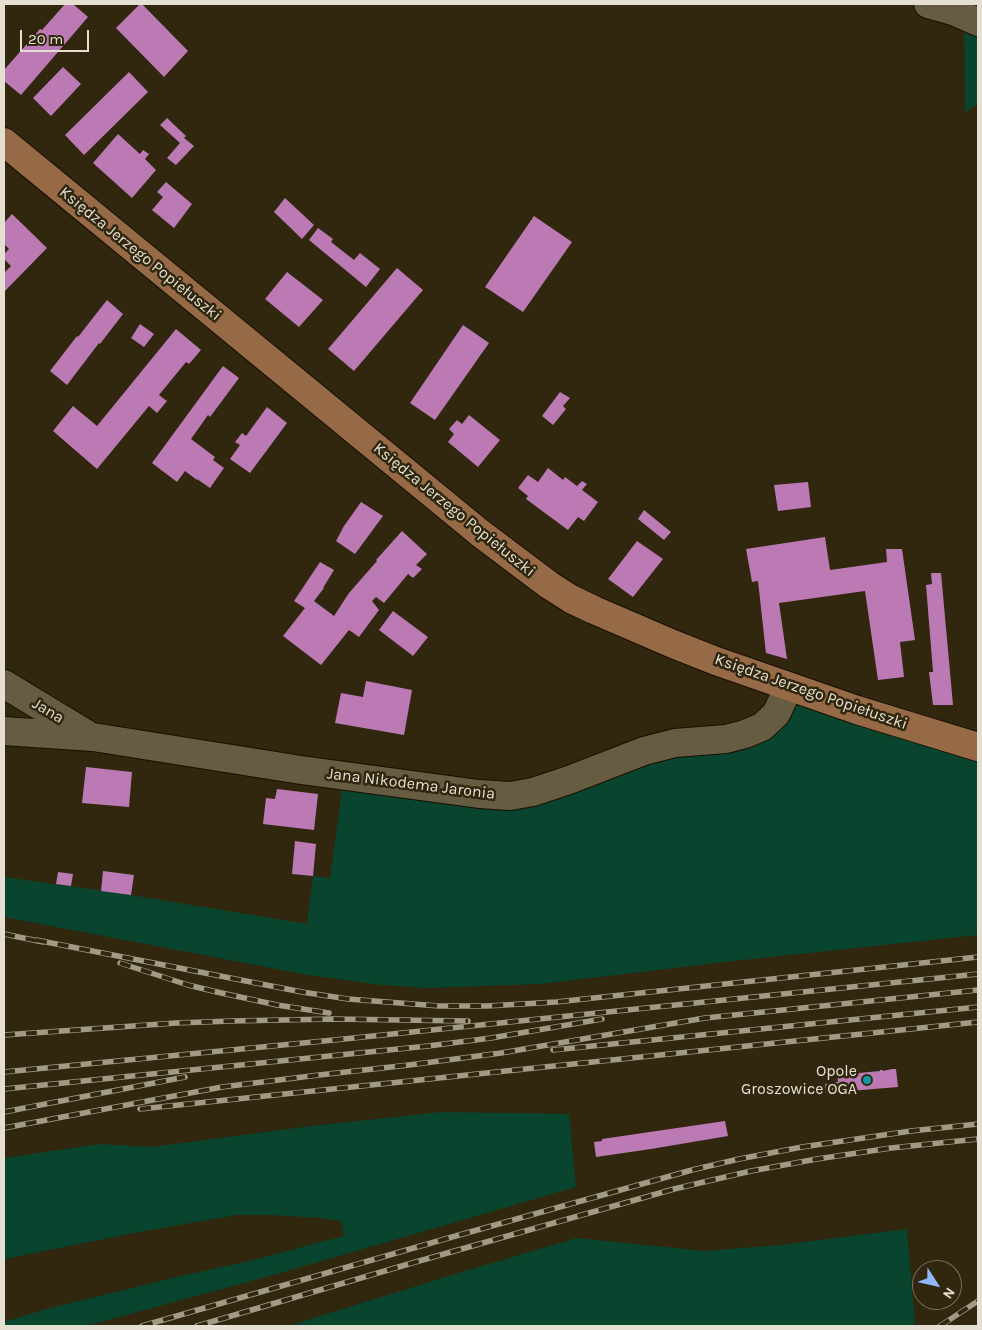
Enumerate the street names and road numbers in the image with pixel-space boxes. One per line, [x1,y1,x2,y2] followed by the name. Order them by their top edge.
[55,183,225,325] street label: Księdza Jerzego Popiełuszki
[369,439,539,581] street label: Księdza Jerzego Popiełuszki
[712,650,910,734] street label: Księdza Jerzego Popiełuszki
[29,694,67,728] street label: Jana
[326,764,496,804] street label: Jana Nikodema Jaronia

